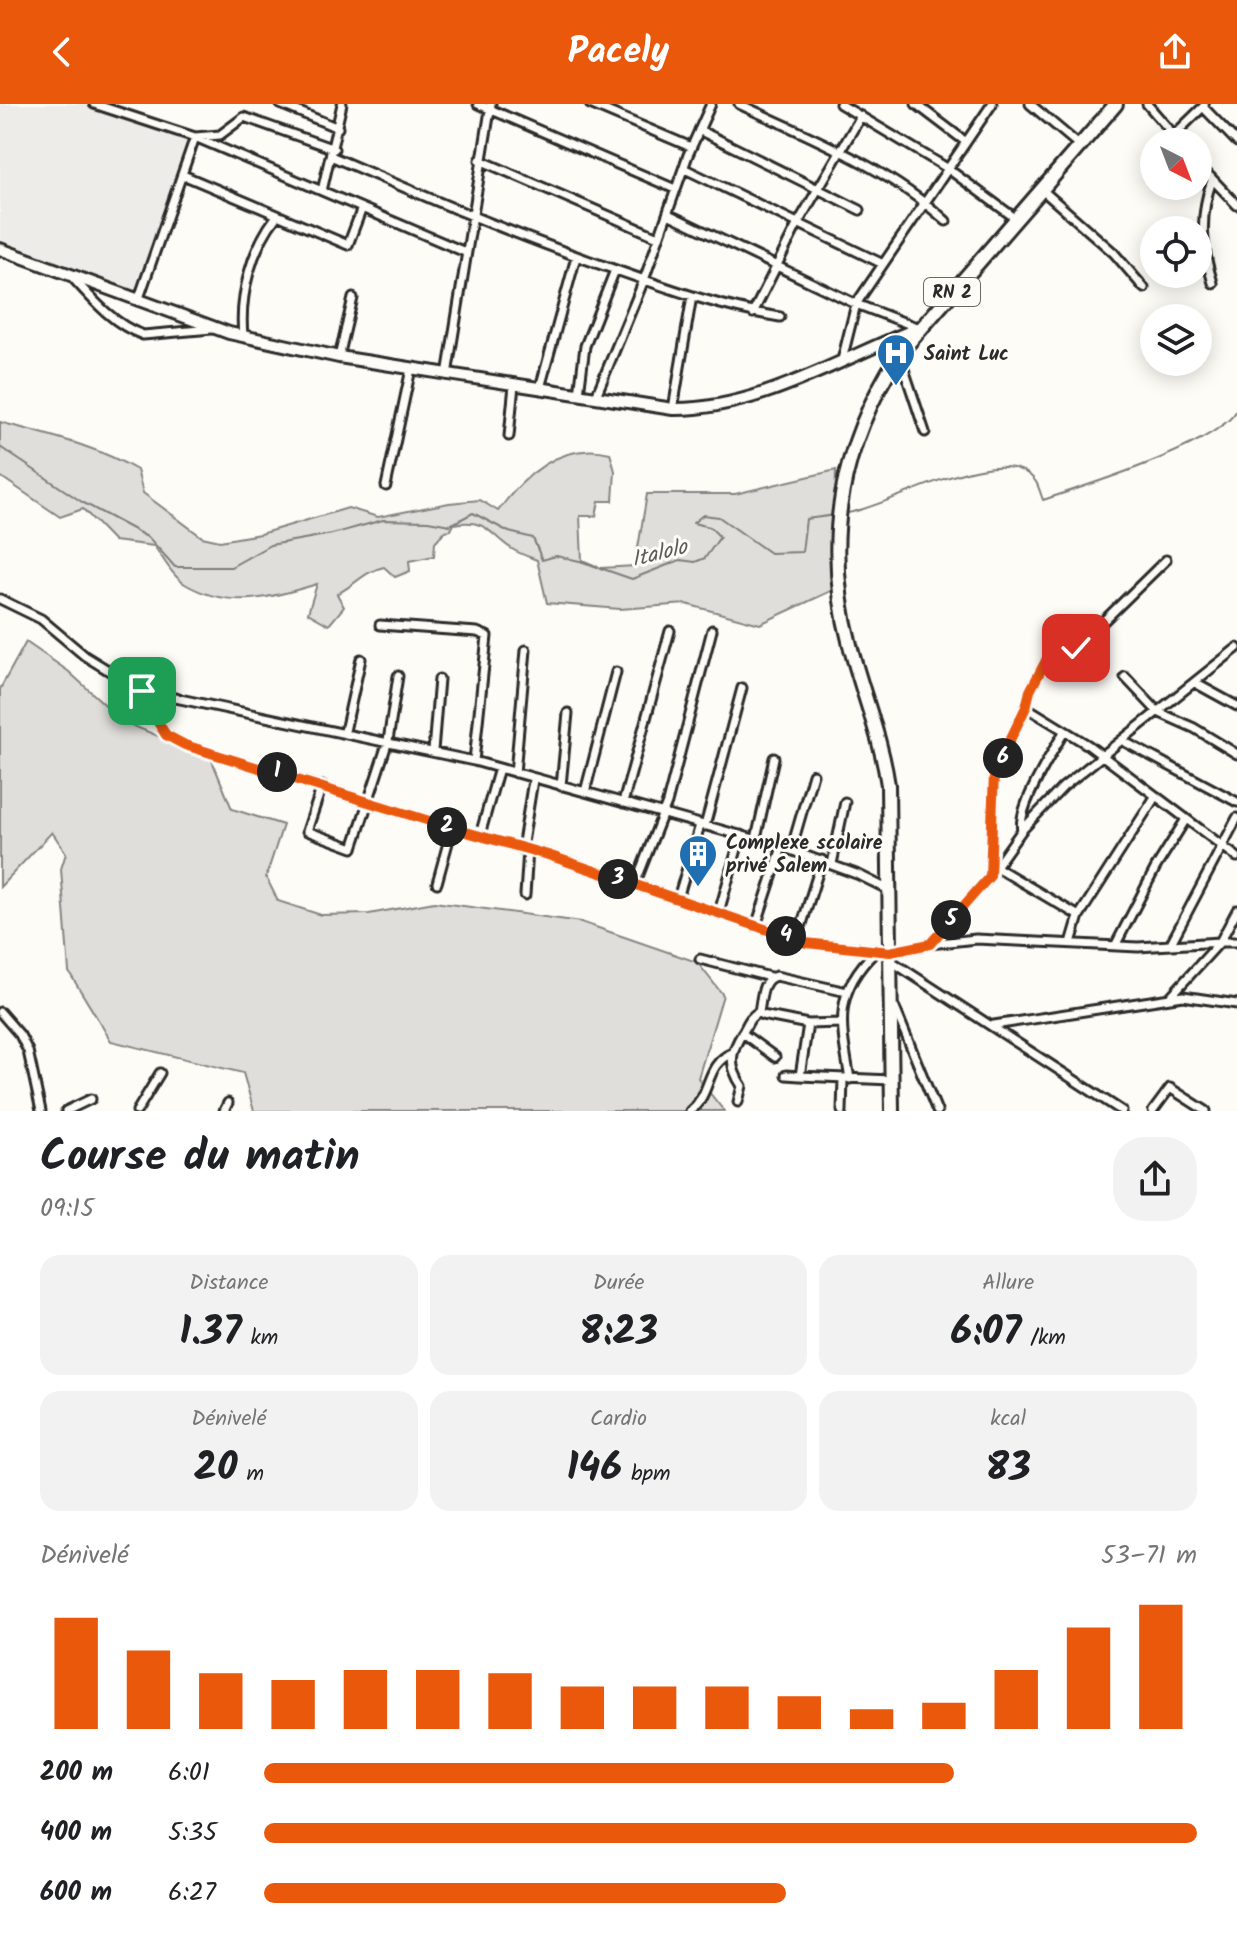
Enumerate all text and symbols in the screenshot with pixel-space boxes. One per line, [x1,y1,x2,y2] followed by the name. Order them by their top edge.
[568,24,669,81] text: Pacely
[40,30,84,74] icon: back
[1153,30,1197,74] icon: share
[1140,128,1212,200] north arrow
[1140,128,1212,376] map controls
[1140,216,1212,288] button: locate
[924,278,980,306] road number: RN 2
[1140,304,1212,376] button: layers
[875,332,917,387] hospital icon: Saint Luc
[924,339,1009,371] place label: Saint Luc
[628,530,693,578] water label: Italolo
[1042,614,1110,682] pin
[1054,626,1098,670] icon: check
[108,657,176,725] pin
[120,669,164,713] icon: arrive
[983,738,1023,778] pin: 6
[997,740,1009,775] text: 6
[257,752,297,792] pin: 1
[274,754,280,789] text: 1
[427,807,467,847] pin: 2
[441,809,453,844] text: 2
[725,828,883,883] place label: Complexe scolaire privé Salem
[677,833,719,888] building icon: Complexe scolaire privé Salem
[598,859,638,899] pin: 3
[612,861,624,896] text: 3
[931,900,971,940] pin: 5
[945,902,957,937] text: 5
[766,916,806,956] pin: 4
[780,918,792,953] text: 4
[40,1123,360,1193] text: Course du matin
[1113,1137,1197,1221] button: share
[40,1188,94,1230] text: 09:15
[189,1266,268,1301] text: Distance
[593,1266,644,1301] text: Durée
[982,1266,1034,1301] text: Allure
[179,1301,242,1365] text: 1.37
[579,1301,658,1365] text: 8:23
[950,1301,1021,1365] text: 6:07
[242,1321,278,1356] text: km
[1021,1321,1066,1356] text: /km
[191,1402,266,1437] text: Dénivelé
[590,1402,647,1437] text: Cardio
[990,1402,1026,1437] text: kcal
[194,1437,238,1501] text: 20
[567,1437,622,1501] text: 146
[985,1437,1031,1501] text: 83
[238,1457,264,1492] text: m
[622,1457,670,1492] text: bpm
[40,1535,129,1577] text: Dénivelé
[1101,1535,1197,1577] text: 53–71 m
[40,1752,113,1794] text: 200 m
[168,1752,210,1794] text: 6:01
[40,1812,112,1854] text: 400 m
[168,1812,217,1854] text: 5:35
[40,1872,112,1914] text: 600 m
[168,1872,216,1914] text: 6:27

